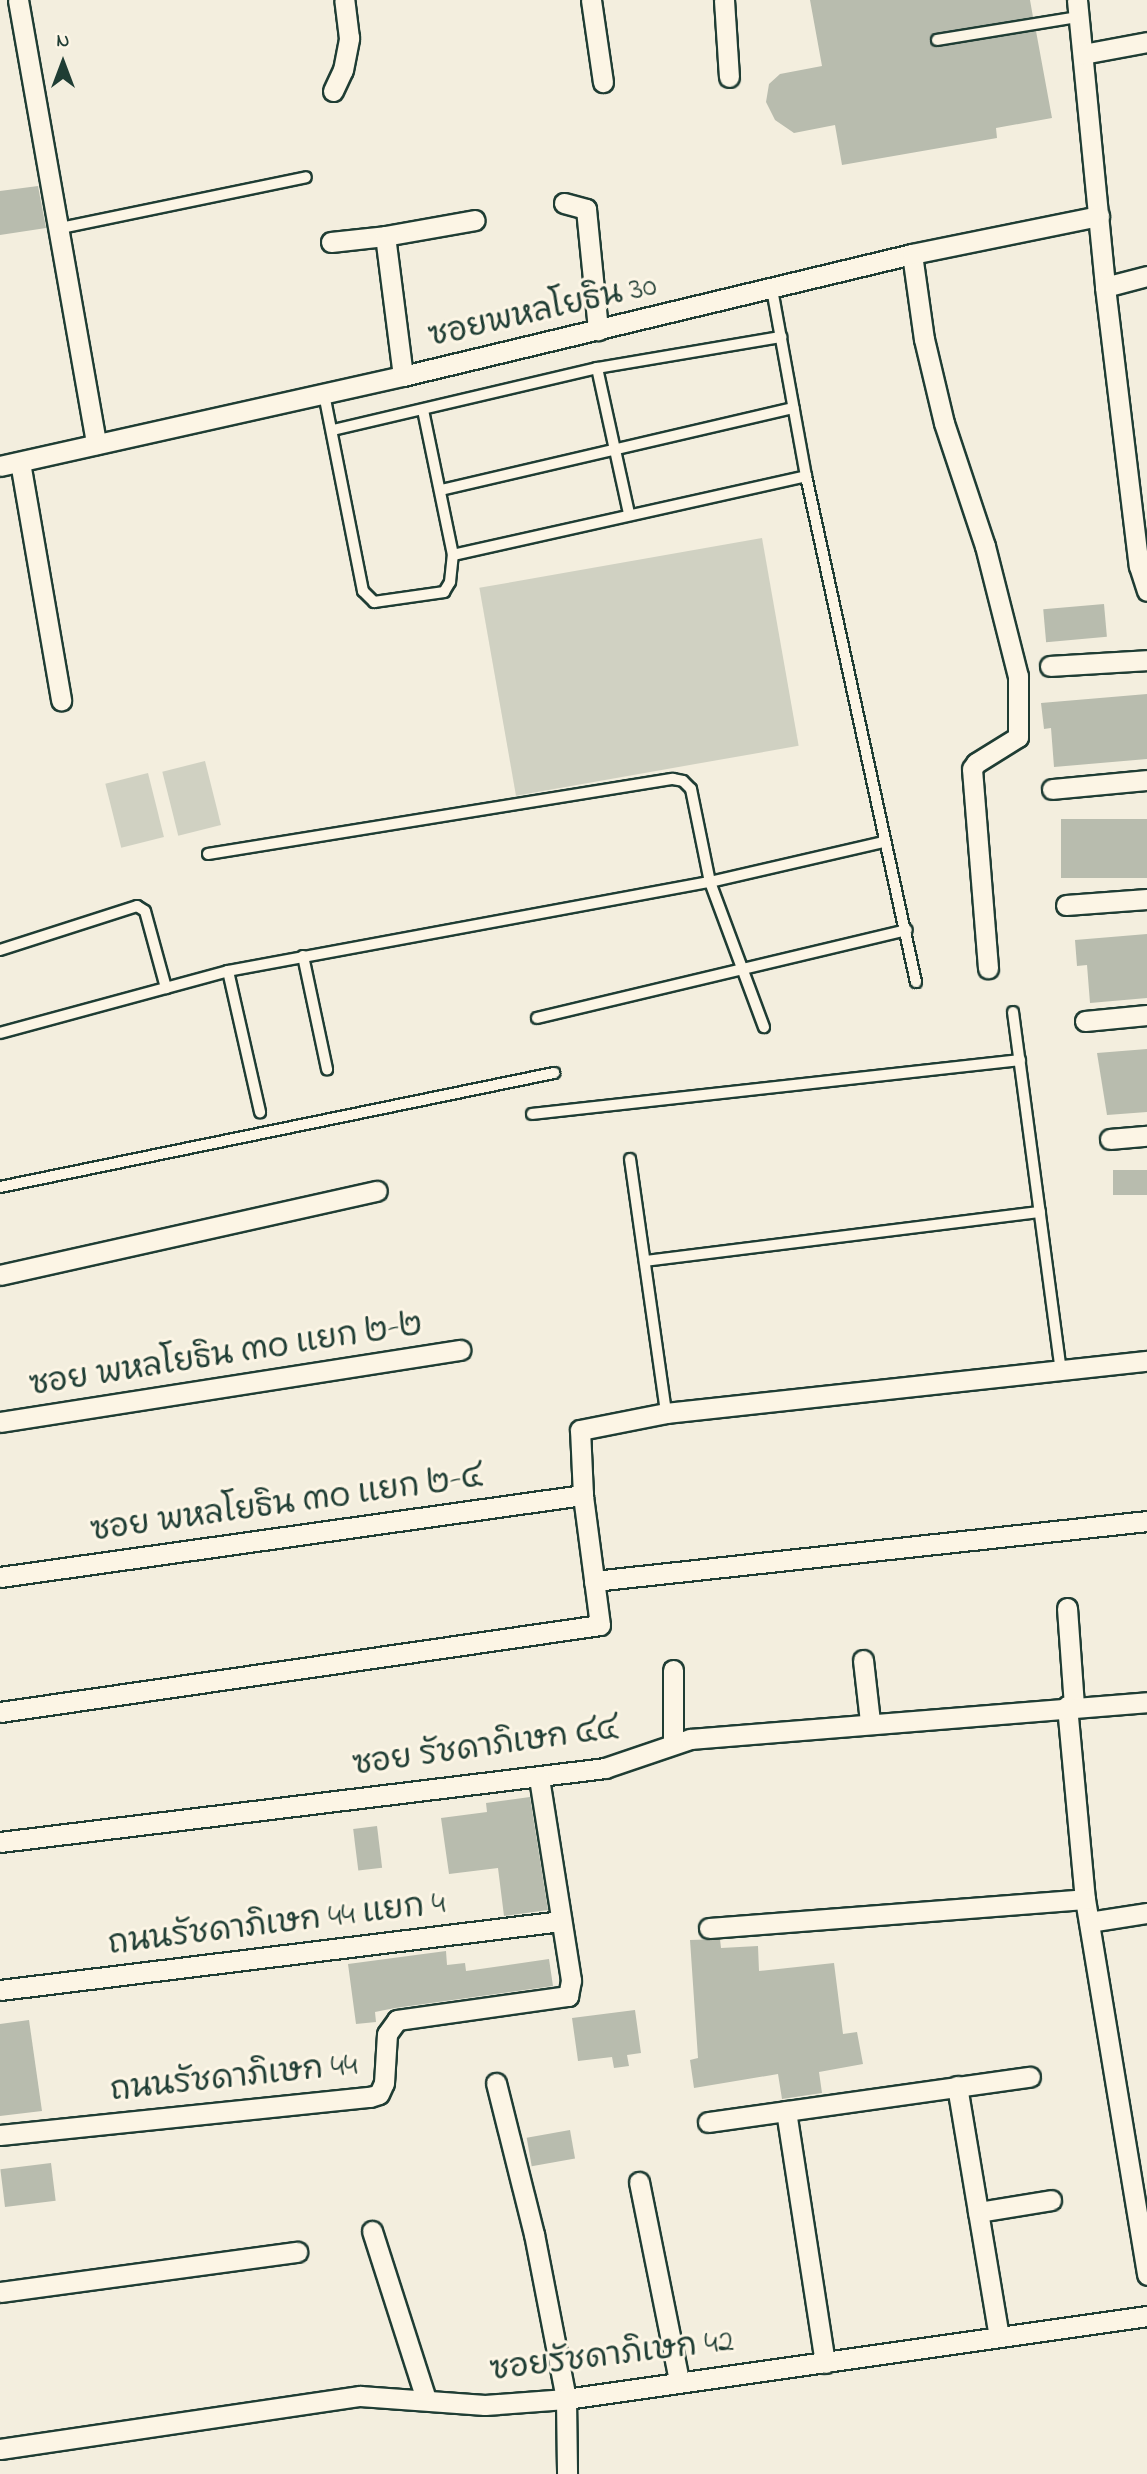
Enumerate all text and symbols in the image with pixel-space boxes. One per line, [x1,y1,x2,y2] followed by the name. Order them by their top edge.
[28,28,98,98] north arrow
[57,28,69,55] text: N
[425,268,661,358] street label: ซอยพหลโยธิน 30
[27,1307,425,1407] street label: ซอย พหลโยธิน ๓๐ แยก ๒-๒
[88,1459,486,1553] street label: ซอย พหลโยธิน ๓๐ แยก ๒-๔
[350,1711,622,1787] street label: ซอย รัชดาภิเษก ๔๔
[106,1886,448,1966] street label: ถนนรัชดาภิเษก 44 แยก 4
[109,2048,359,2112] street label: ถนนรัชดาภิเษก 44
[488,2324,736,2392] street label: ซอยรัชดาภิเษก 42

